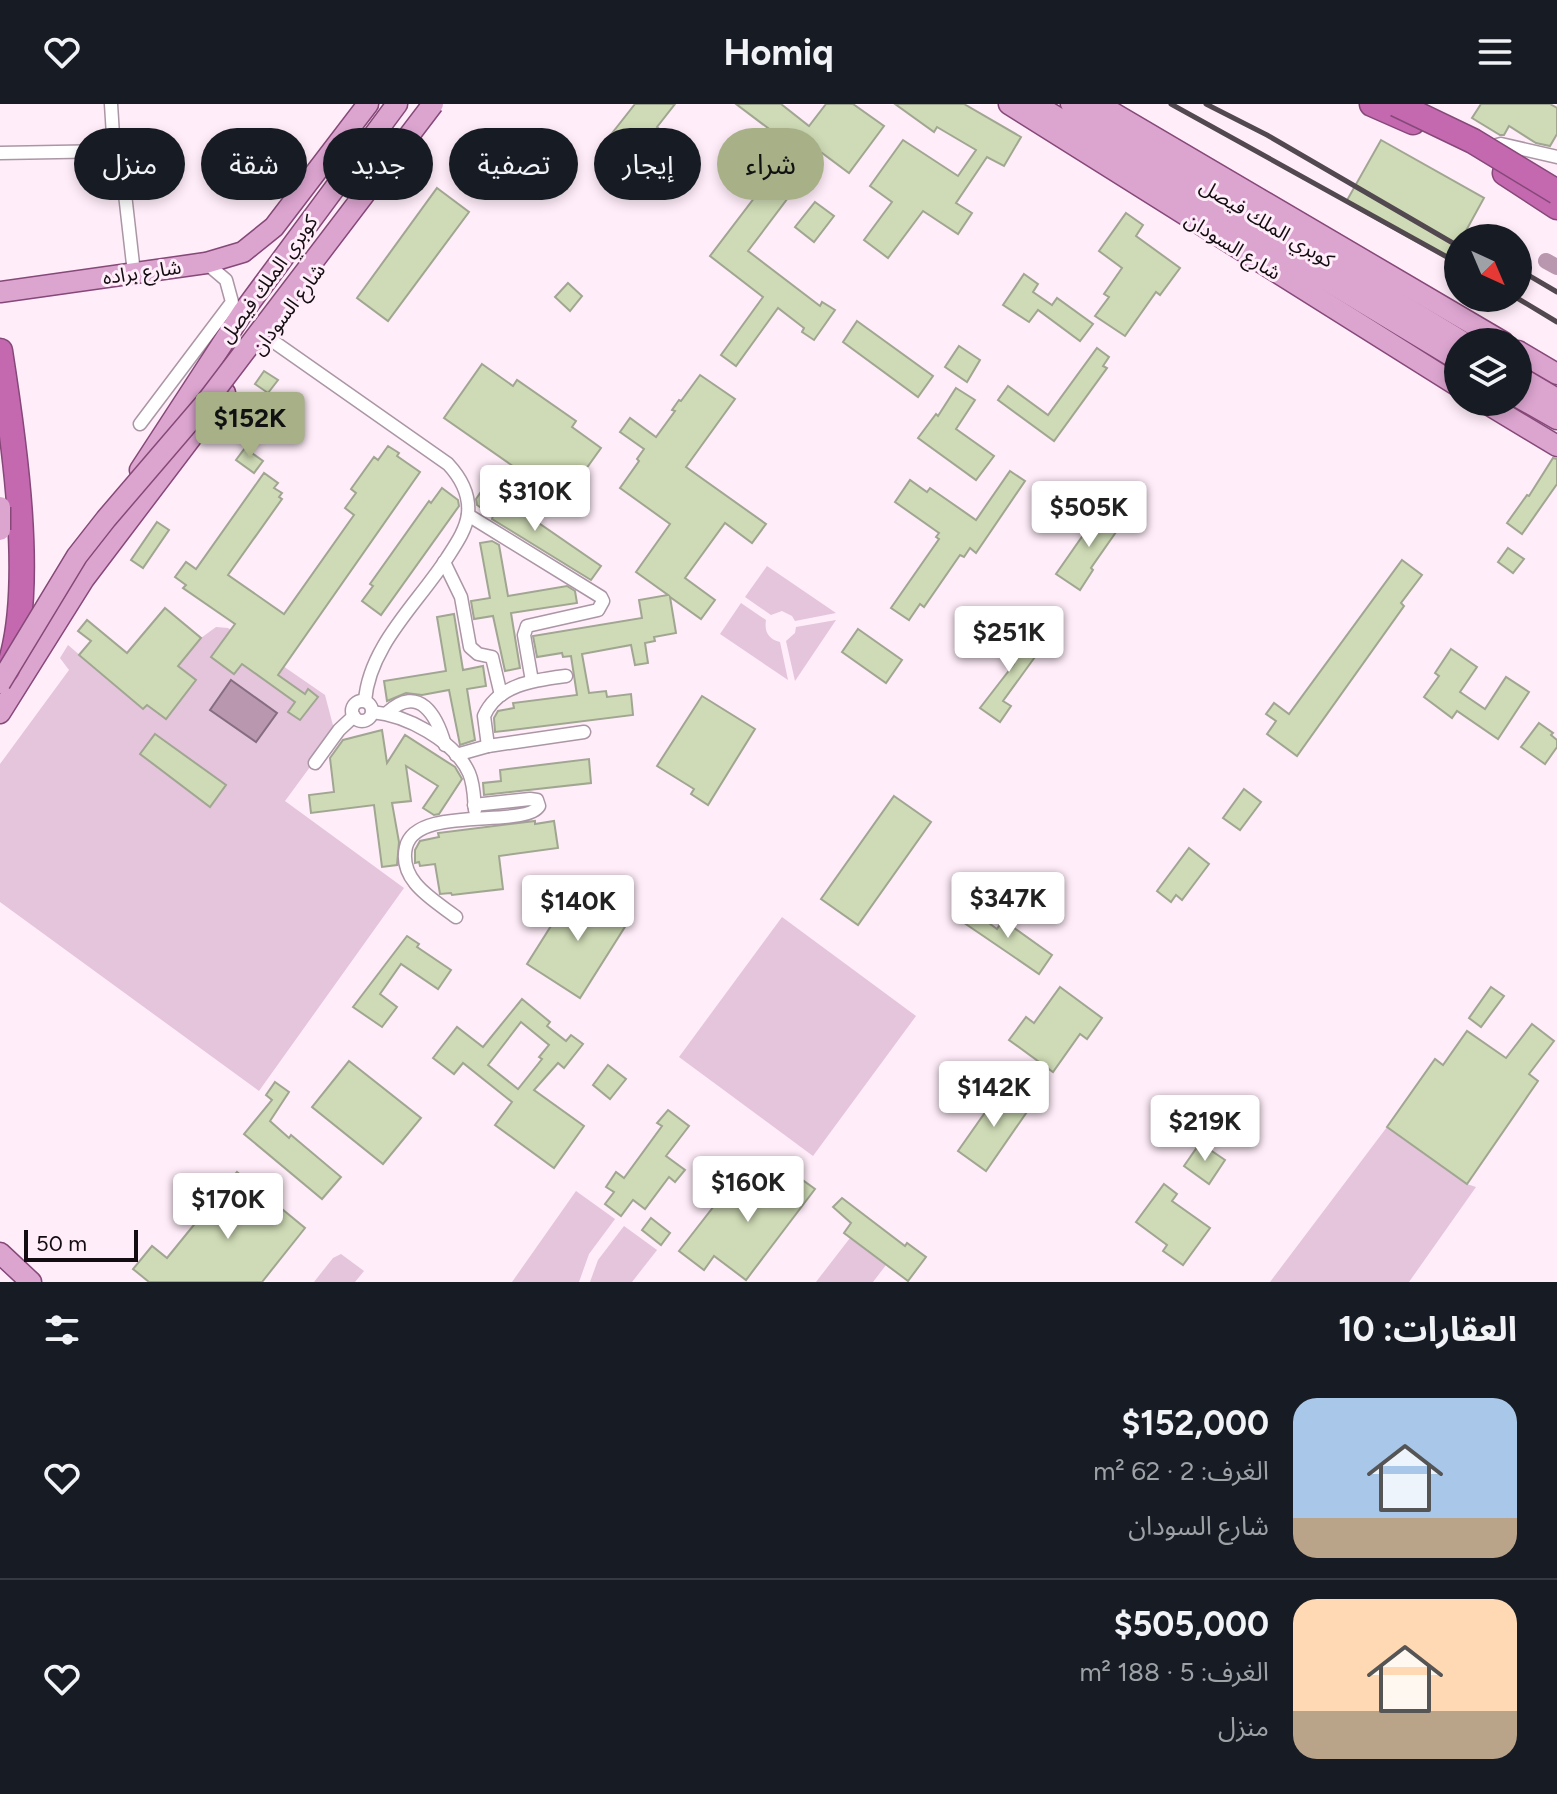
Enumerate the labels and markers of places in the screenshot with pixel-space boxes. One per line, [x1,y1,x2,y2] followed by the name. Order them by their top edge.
[194,392,306,460] pin: $152K
[479,465,591,533] pin: $310K
[1033,481,1145,549] pin: $505K
[953,606,1065,674] pin: $251K
[952,872,1064,940] pin: $347K
[522,875,634,943] pin: $140K
[938,1061,1050,1129] pin: $142K
[1149,1095,1261,1163] pin: $219K
[692,1156,804,1224] pin: $160K
[172,1173,284,1241] pin: $170K

